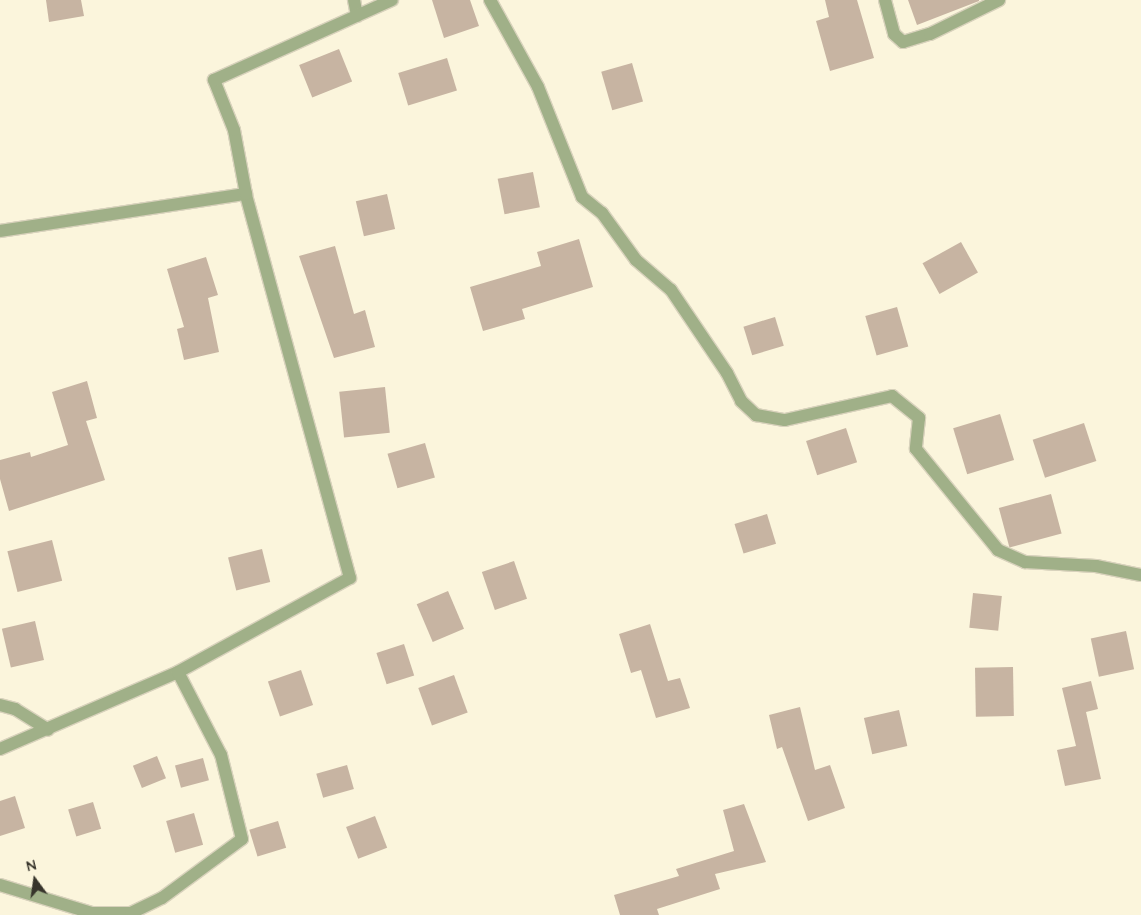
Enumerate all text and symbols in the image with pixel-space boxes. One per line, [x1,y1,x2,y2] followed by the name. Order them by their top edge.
[10,855,60,905] north arrow
[24,855,39,875] text: N

